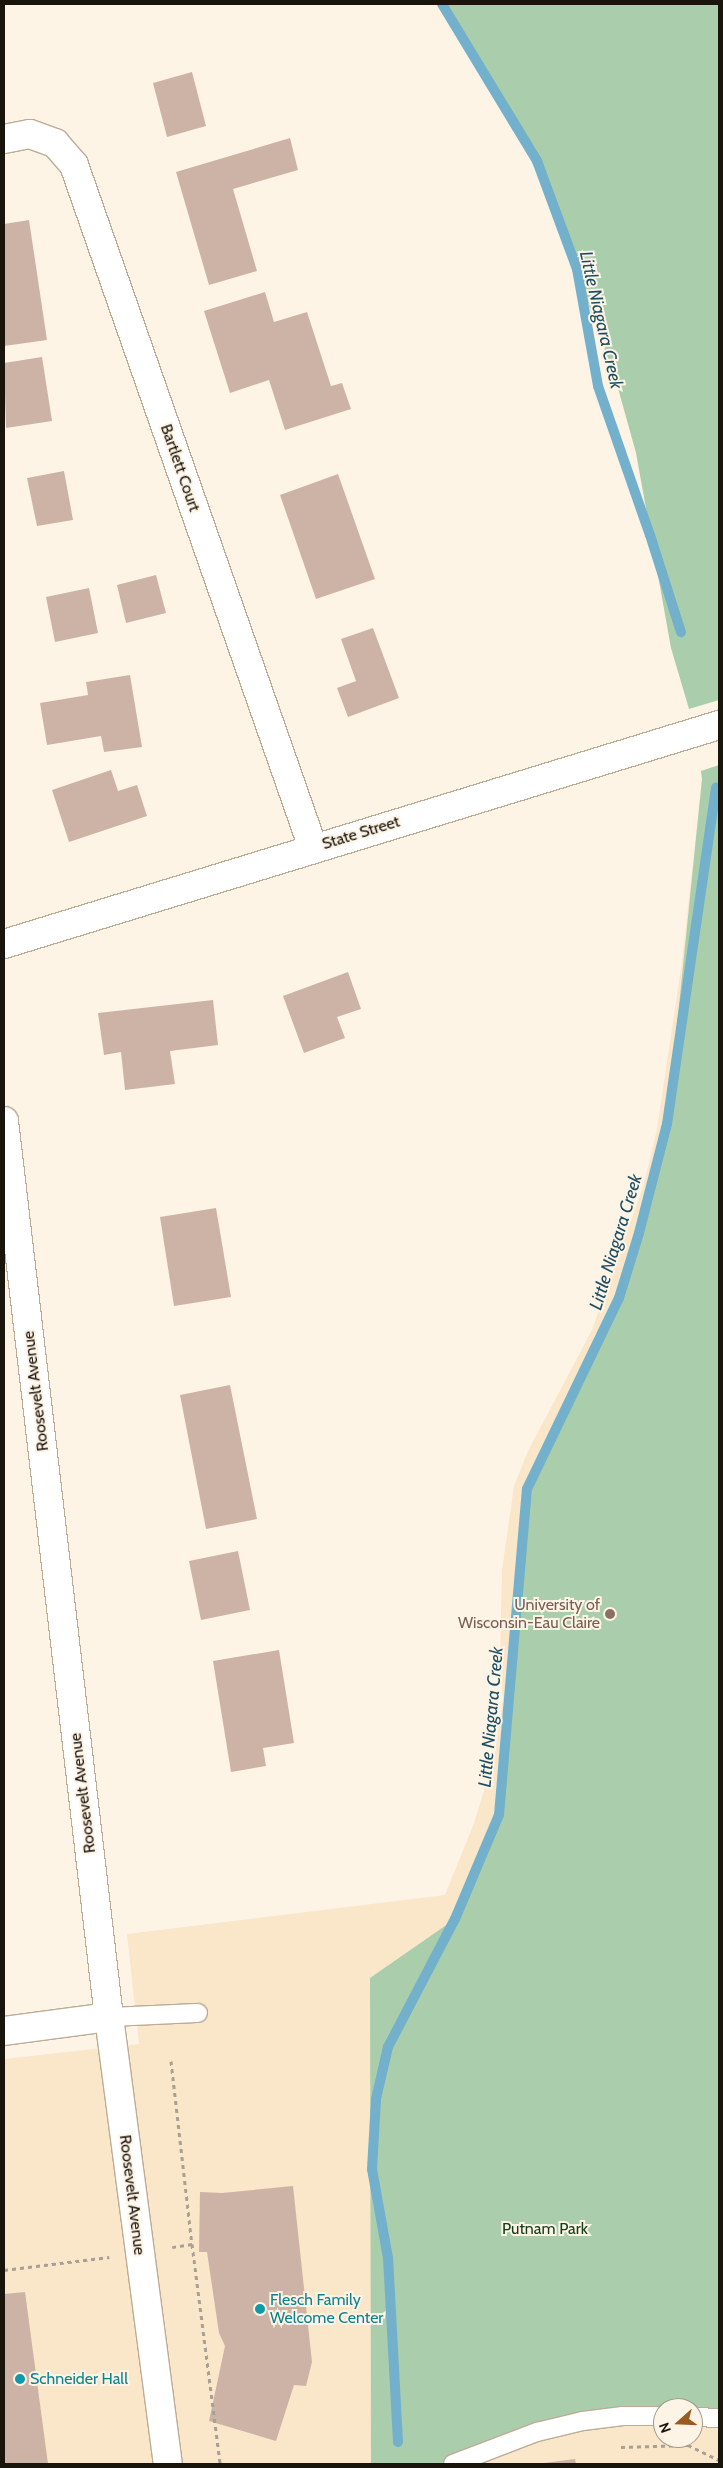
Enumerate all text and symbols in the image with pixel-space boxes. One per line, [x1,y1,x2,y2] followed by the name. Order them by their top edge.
[575,249,627,391] water label: Little Niagara Creek
[156,422,204,514] street label: Bartlett Court
[320,812,402,854] street label: State Street
[585,1172,647,1312] water label: Little Niagara Creek
[19,1330,53,1452] street label: Roosevelt Avenue
[458,1595,600,1633] place label: University of Wisconsin-Eau Claire
[604,1608,616,1620] marker: University of Wisconsin-Eau Claire
[474,1646,508,1788] water label: Little Niagara Creek
[66,1732,100,1854] street label: Roosevelt Avenue
[115,2134,149,2256] street label: Roosevelt Avenue
[502,2219,588,2239] park label: Putnam Park
[270,2290,383,2328] place label: Flesch Family Welcome Center
[254,2303,266,2315] marker: Flesch Family Welcome Center
[30,2369,128,2389] place label: Schneider Hall
[14,2373,26,2385] marker: Schneider Hall
[653,2398,703,2448] north arrow
[655,2420,675,2436] text: N

